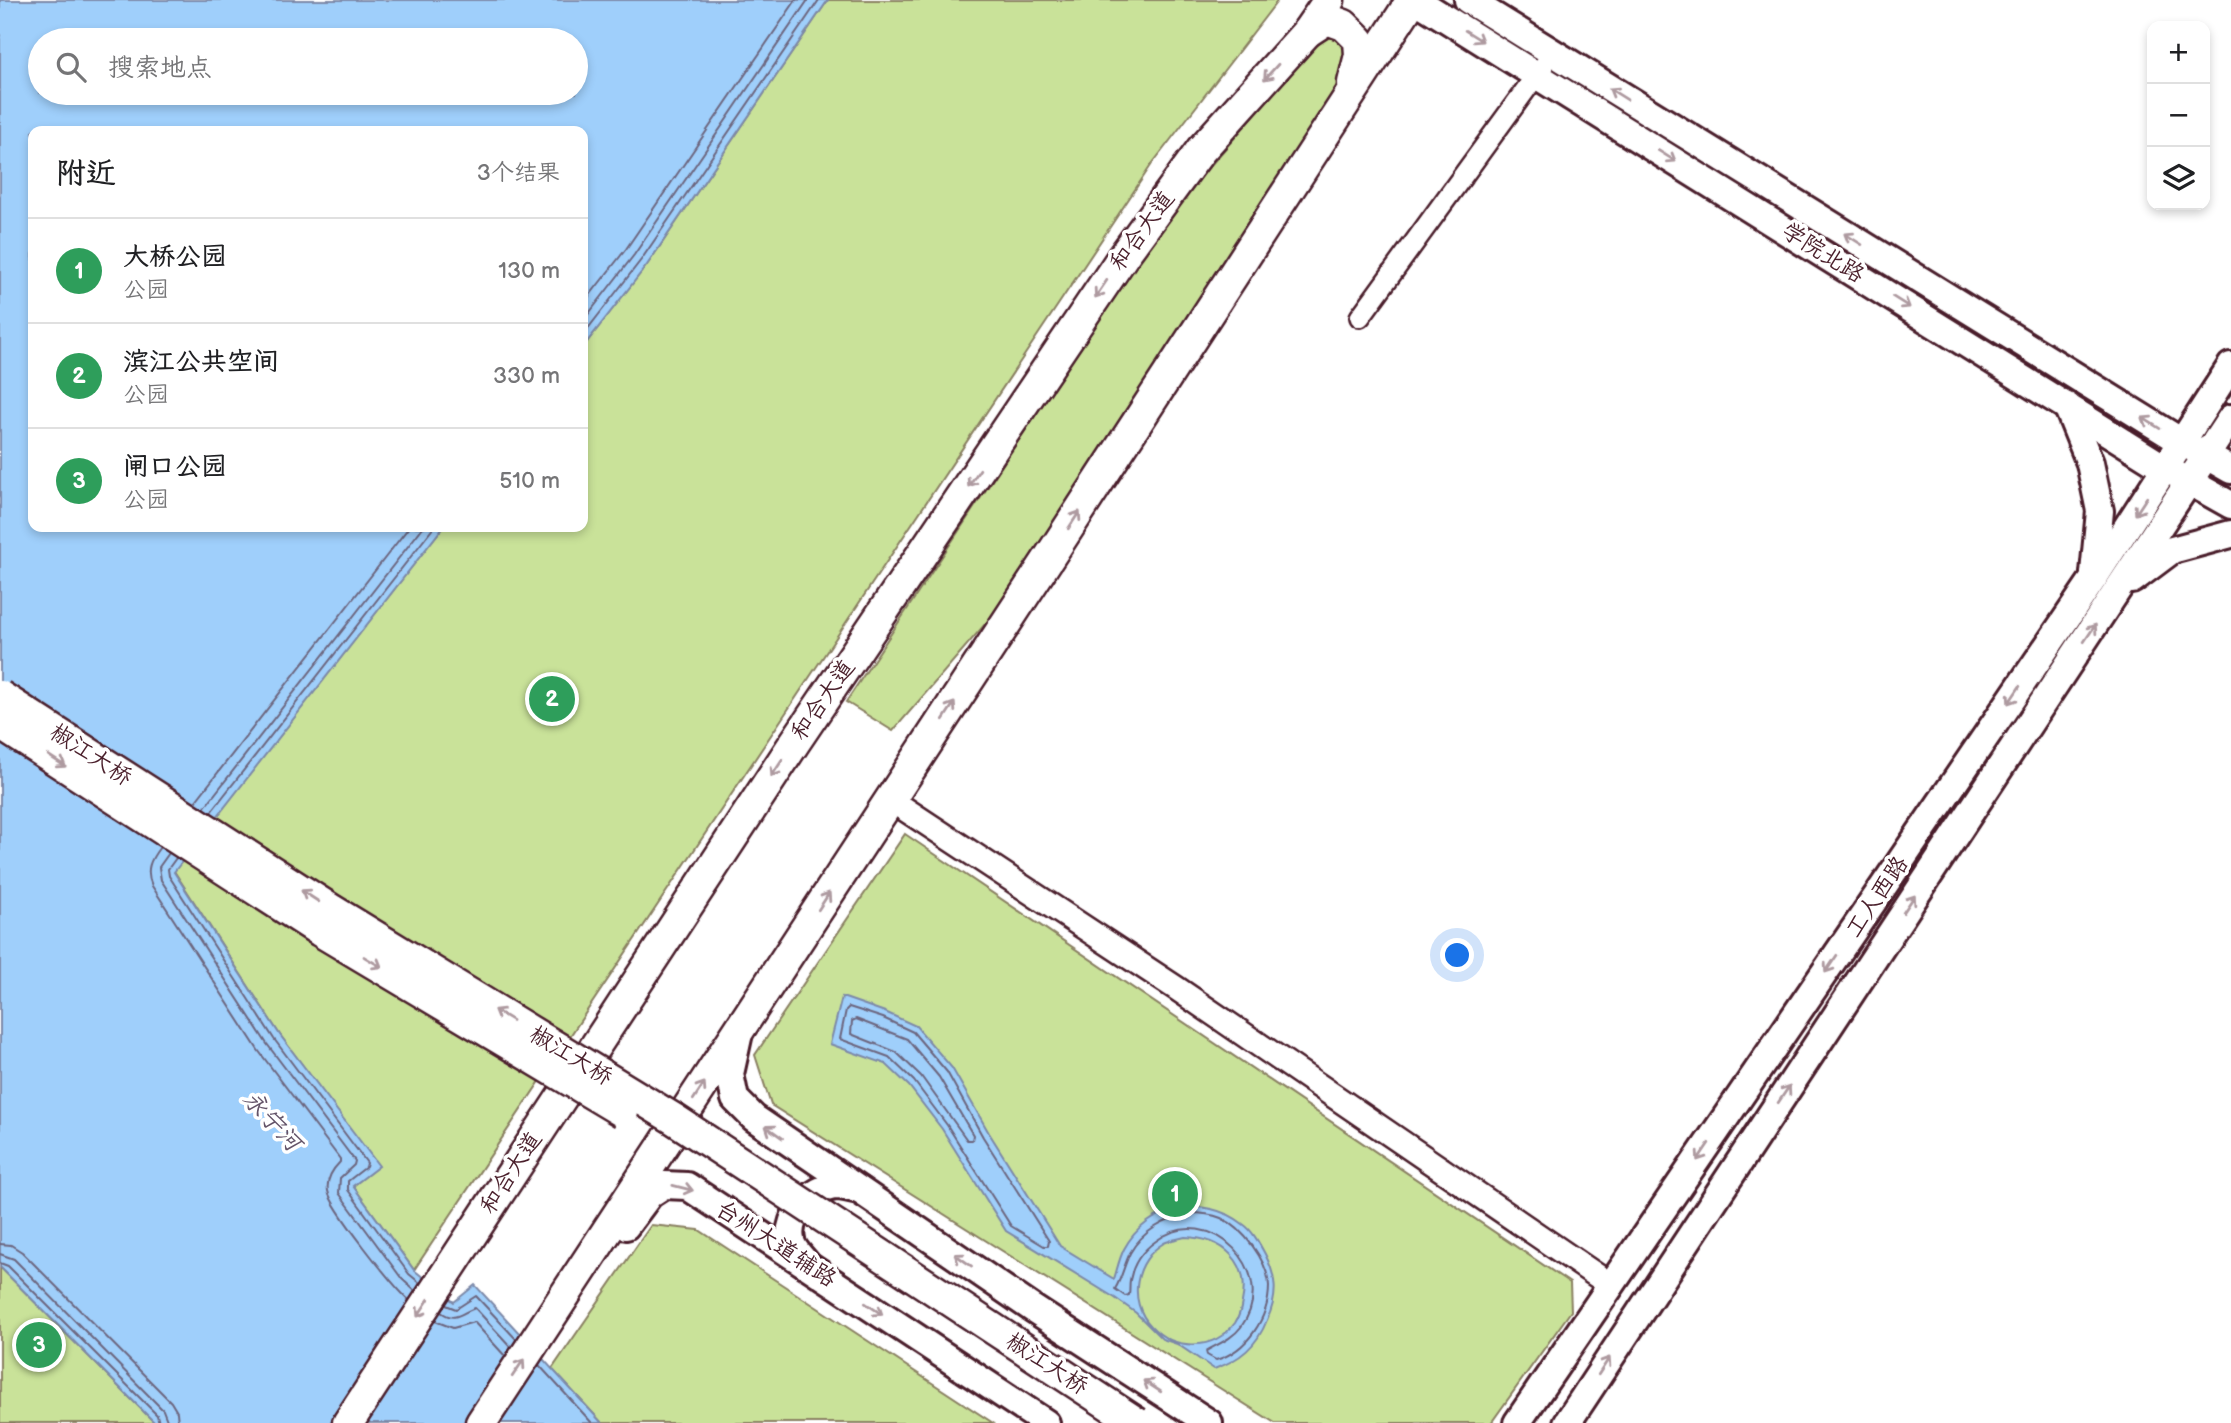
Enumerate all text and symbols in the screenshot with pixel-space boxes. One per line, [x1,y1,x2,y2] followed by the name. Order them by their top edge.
[2147,21,2210,210] map controls
[2147,21,2210,84] button: +
[28,28,588,105] search box
[1463,29,1483,43] one-way arrow
[52,48,90,86] icon: search
[108,53,212,84] text: 搜索地点
[1263,63,1279,81] one-way arrow
[2147,84,2210,147] button: −
[1608,87,1628,101] one-way arrow
[2147,147,2210,210] button: layers
[1656,150,1676,164] one-way arrow
[56,156,116,192] text: 附近
[477,159,560,187] text: 3个结果
[1104,186,1180,276] street label: 和合大道
[1777,217,1869,289] street label: 学院北路
[1844,232,1863,247] one-way arrow
[123,242,227,273] text: 大桥公园
[74,257,84,285] text: 1
[498,257,560,285] text: 130 m
[123,276,169,304] text: 公园
[1094,279,1108,299] one-way arrow
[1891,296,1911,310] one-way arrow
[123,347,279,378] text: 滨江公共空间
[72,362,86,390] text: 2
[493,362,560,390] text: 330 m
[123,381,169,409] text: 公园
[2142,415,2161,430] one-way arrow
[123,452,227,483] text: 闸口公园
[72,467,86,495] text: 3
[499,467,560,495] text: 510 m
[967,468,981,487] one-way arrow
[123,486,169,514] text: 公园
[2133,496,2148,515] one-way arrow
[1067,511,1081,530] one-way arrow
[2082,624,2097,643] one-way arrow
[785,654,861,746] street label: 和合大道
[529,673,575,725] pin: 2
[2007,685,2021,704] one-way arrow
[943,701,957,721] one-way arrow
[45,718,137,792] street label: 椒江大桥
[47,754,67,768] one-way arrow
[770,758,785,777] one-way arrow
[1840,851,1914,943] street label: 工人西路
[300,888,320,902] one-way arrow
[818,891,832,911] one-way arrow
[1903,895,1917,915] one-way arrow
[1440,938,1474,972] your location
[1824,954,1838,973] one-way arrow
[363,956,383,970] one-way arrow
[494,1007,514,1021] one-way arrow
[524,1020,618,1092] street label: 椒江大桥
[692,1081,706,1101] one-way arrow
[237,1085,310,1160] water label: 永宁河
[1776,1085,1791,1104] one-way arrow
[765,1125,785,1139] one-way arrow
[474,1127,548,1219] street label: 和合大道
[1696,1142,1710,1161] one-way arrow
[1152,1168,1198,1220] pin: 1
[672,1182,694,1195] one-way arrow
[711,1195,841,1293] street label: 台州大道辅路
[954,1253,973,1267] one-way arrow
[416,1298,430,1317] one-way arrow
[864,1303,884,1317] one-way arrow
[16,1319,62,1371] pin: 3
[1001,1327,1093,1401] street label: 椒江大桥
[1598,1356,1612,1376] one-way arrow
[511,1358,525,1378] one-way arrow
[1143,1379,1162,1393] one-way arrow

